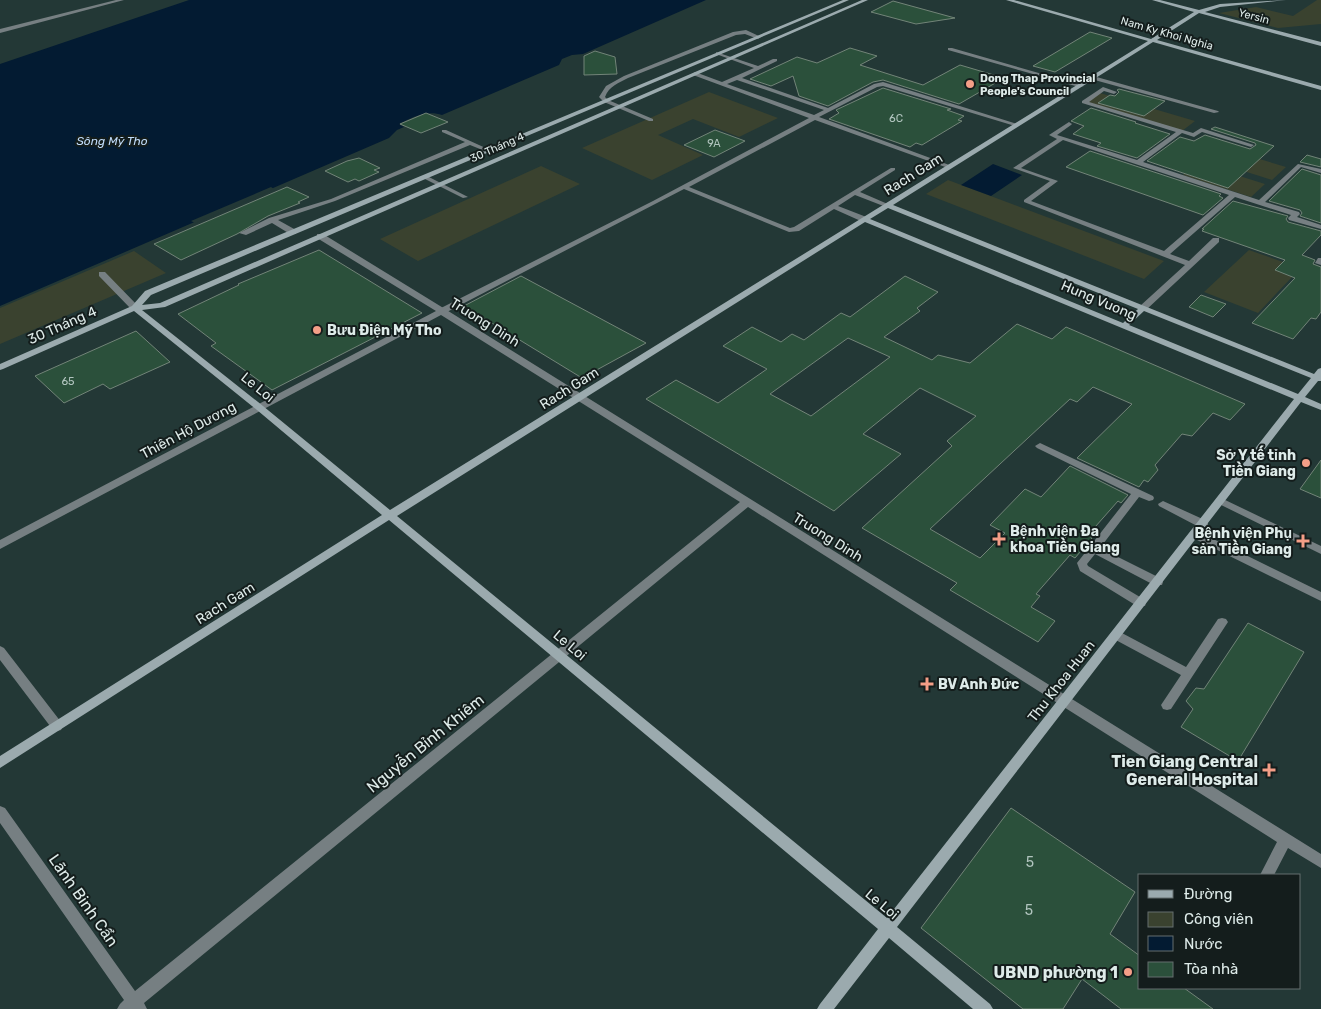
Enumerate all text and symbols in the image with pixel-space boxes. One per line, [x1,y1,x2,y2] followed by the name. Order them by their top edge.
[1237,6,1271,27] street label: Yersin
[1119,14,1214,53] street label: Nam Ky Khoi Nghia
[980,72,1095,98] place label: Dong Thap Provincial People's Council
[964,78,976,90] marker: Dong Thap Provincial People's Council
[889,112,903,125] house number: 6C
[468,130,526,165] street label: 30 Tháng 4
[76,134,148,148] water label: Sông Mỹ Tho
[707,137,721,150] house number: 9A
[881,150,946,199] street label: Rach Gam
[1059,277,1139,324] street label: Hung Vuong
[447,294,523,351] street label: Truong Dinh
[25,303,99,348] street label: 30 Tháng 4
[327,322,442,339] place label: Bưu Điện Mỹ Tho
[311,324,323,336] marker: Bưu Điện Mỹ Tho
[537,364,602,413] street label: Rach Gam
[238,369,278,406] street label: Le Loi
[61,375,75,388] house number: 65
[138,398,239,463] street label: Thiên Hộ Dương
[1216,445,1296,480] place label: Sở Y tế tỉnh Tiền Giang
[1300,457,1312,469] marker: Sở Y tế tỉnh Tiền Giang
[790,509,866,566] street label: Truong Dinh
[1010,523,1120,556] place label: Bệnh viện Đa khoa Tiền Giang
[1192,525,1292,558] place label: Bệnh viện Phụ sản Tiền Giang
[992,532,1006,546] marker: Bệnh viện Đa khoa Tiền Giang
[1296,534,1310,548] marker: Bệnh viện Phụ sản Tiền Giang
[193,579,258,628] street label: Rach Gam
[550,627,590,664] street label: Le Loi
[1024,637,1099,726] street label: Thu Khoa Huan
[938,676,1019,693] place label: BV Anh Đức
[920,677,934,691] marker: BV Anh Đức
[362,689,488,797] street label: Nguyễn Bỉnh Khiêm
[1111,752,1258,789] place label: Tien Giang Central General Hospital
[1262,763,1276,777] marker: Tien Giang Central General Hospital
[45,850,122,950] street label: Lãnh Binh Cẩn
[1026,854,1034,871] house number: 5
[1138,874,1301,989] legend
[1184,885,1232,903] text: Đường
[862,886,902,923] street label: Le Loi
[1025,902,1033,919] house number: 5
[1184,910,1253,928] text: Công viên
[1184,935,1223,953] text: Nước
[1184,960,1238,978] text: Tòa nhà
[994,963,1118,982] place label: UBND phường 1
[1122,966,1134,978] marker: UBND phường 1

